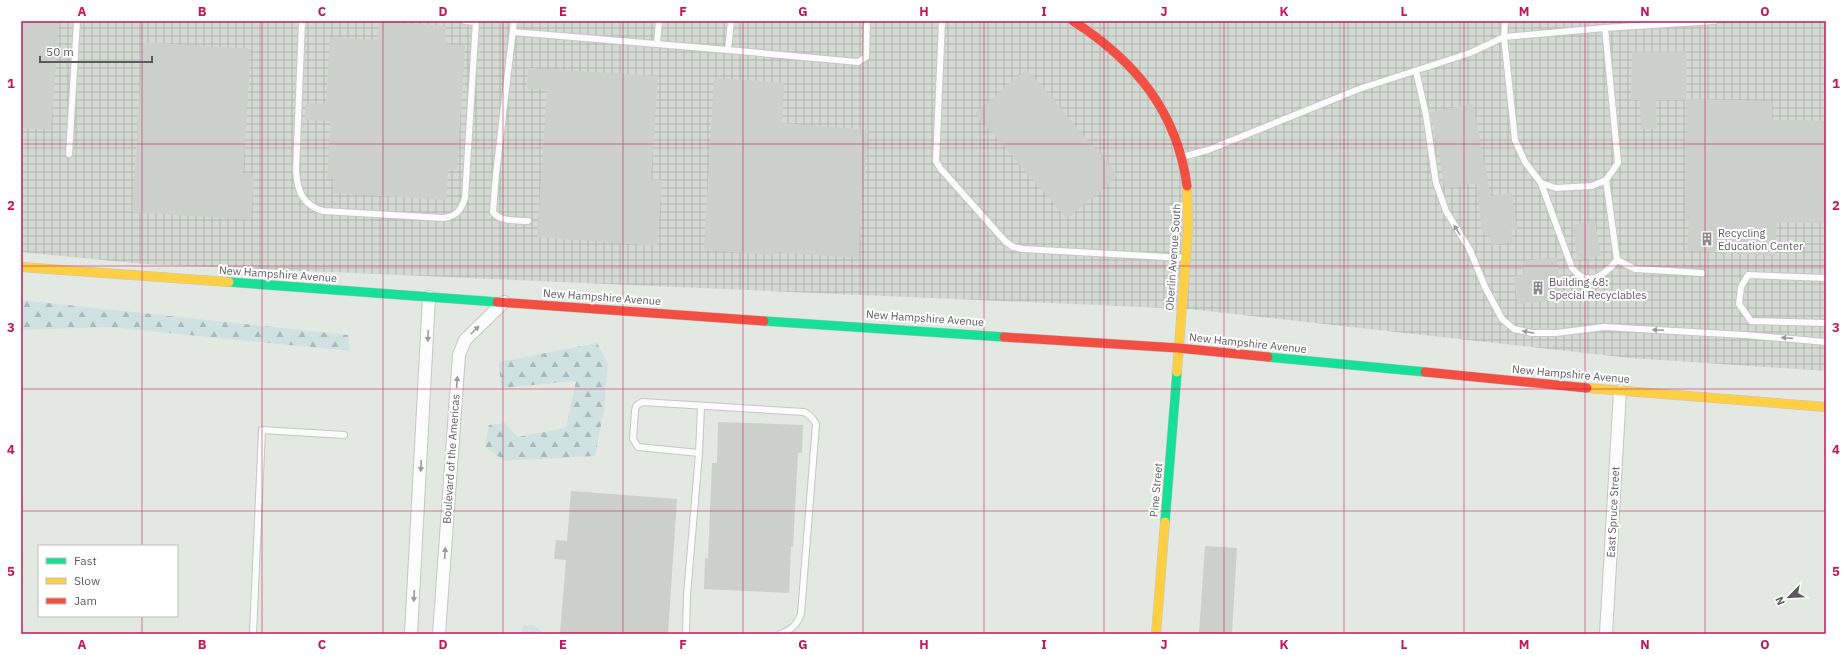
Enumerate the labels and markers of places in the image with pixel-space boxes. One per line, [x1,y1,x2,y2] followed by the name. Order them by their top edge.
[1718,226,1803,253] place label: Recycling Education Center
[1699,231,1715,247] building icon: Recycling Education Center
[1549,275,1647,302] place label: Building 68: Special Recyclables
[1530,280,1546,296] building icon: Building 68: Special Recyclables

